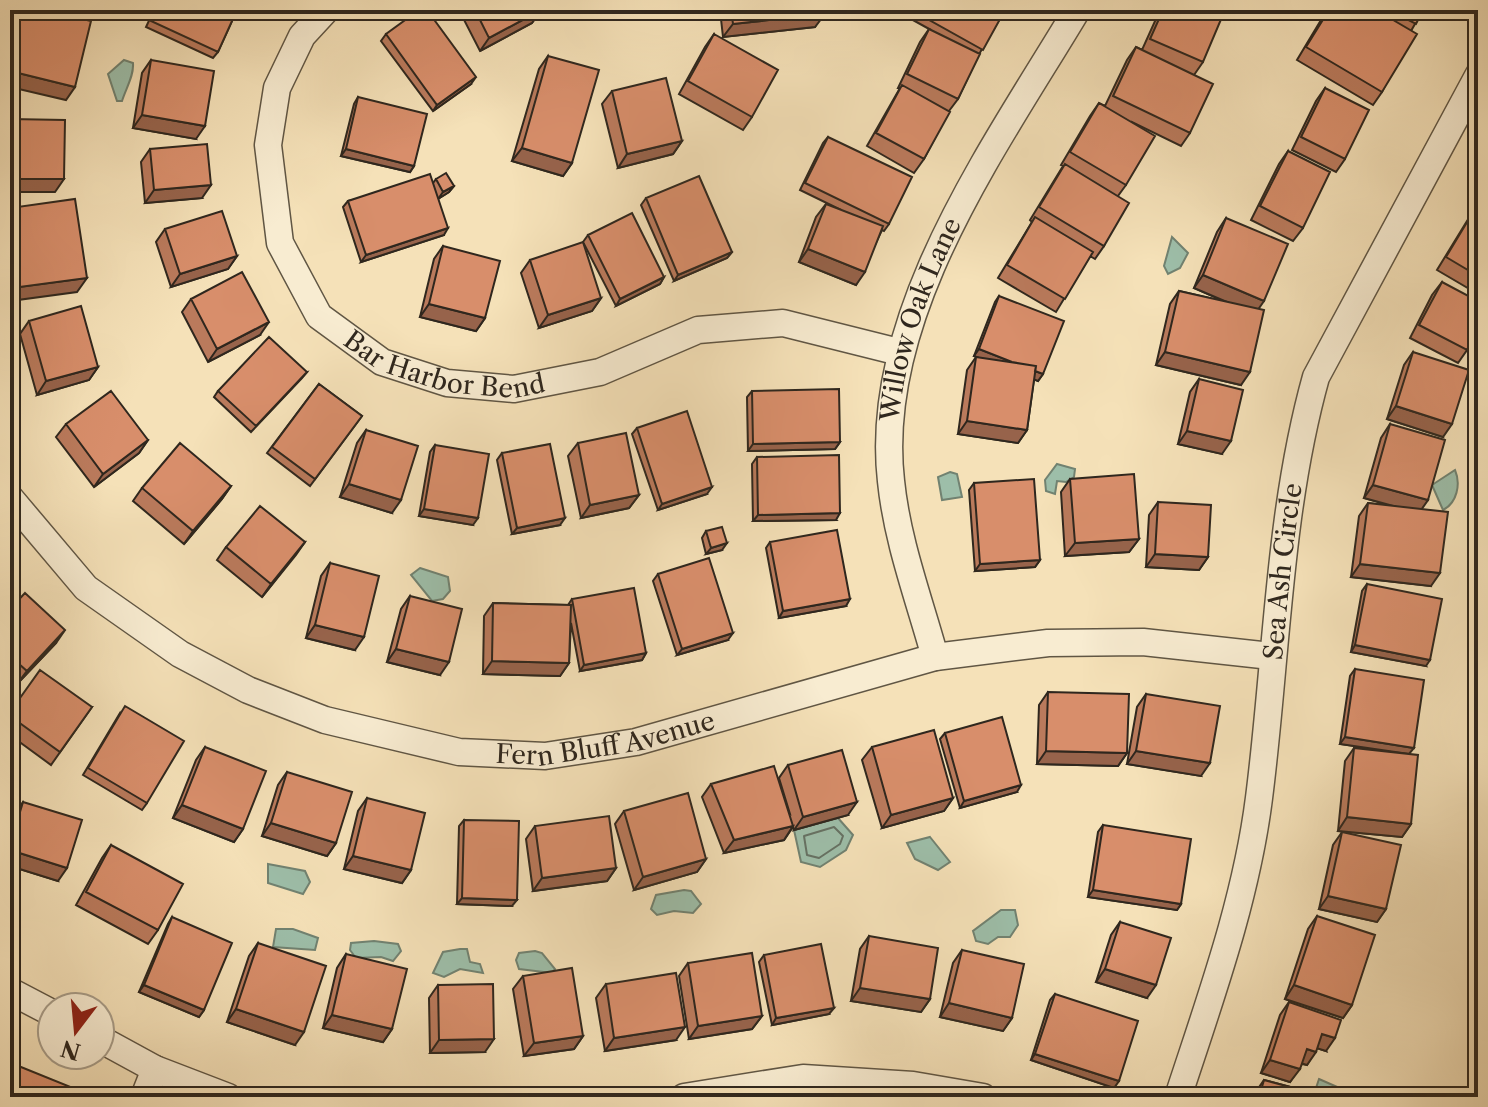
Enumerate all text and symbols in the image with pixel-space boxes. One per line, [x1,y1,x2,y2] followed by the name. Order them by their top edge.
[874,212,968,424] street label: Willow Oak Lane
[338,324,548,405] street label: Bar Harbor Bend
[1257,481,1309,661] street label: Sea Ash Circle
[495,704,718,773] street label: Fern Bluff Avenue
[36,991,116,1071] north arrow
[58,1034,84,1065] text: N

